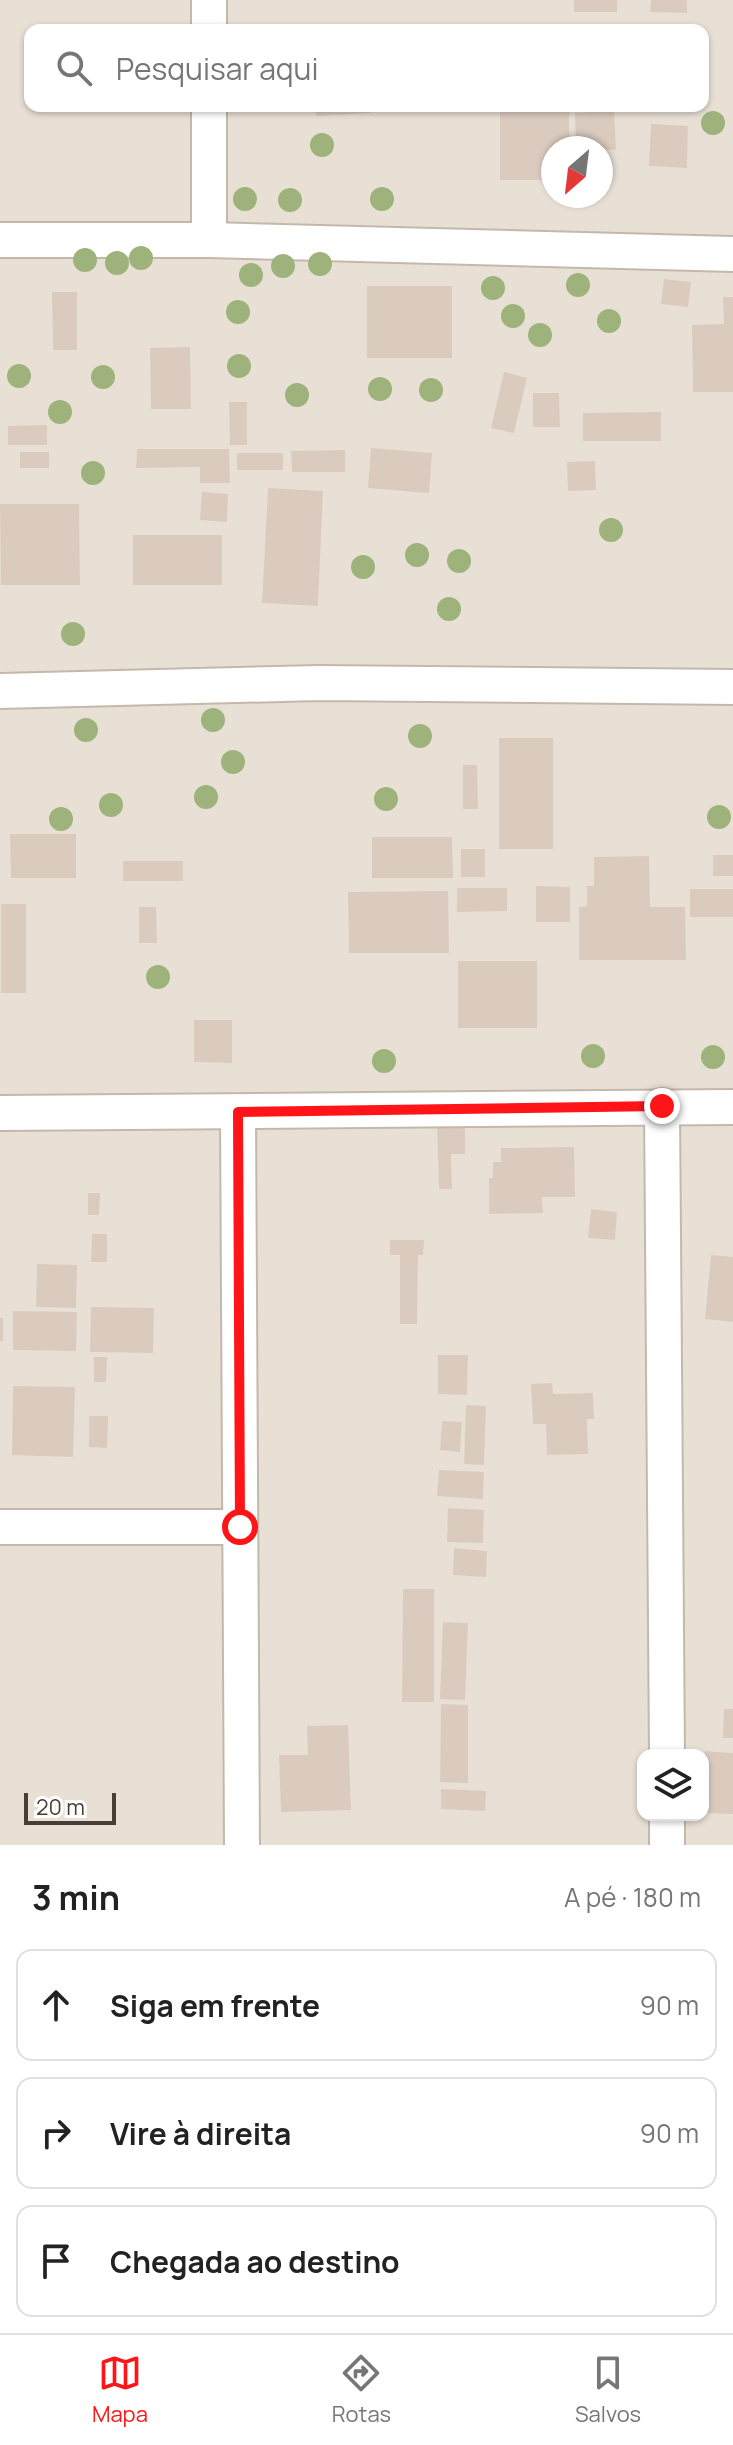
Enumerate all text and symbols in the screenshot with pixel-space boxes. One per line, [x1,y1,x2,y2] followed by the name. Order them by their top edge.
[24,24,709,112] search box
[52,46,96,90] icon: search
[116,48,318,89] text: Pesquisar aqui
[541,136,613,208] north arrow
[644,1088,680,1124] route end
[222,1509,258,1545] route start
[637,1749,709,1821] map controls
[637,1749,709,1821] button: layers
[24,1789,116,1825] scale bar
[36,1792,85,1822] text: 20 m
[32,1874,120,1920] text: 3 min
[564,1879,701,1915] text: A pé · 180 m
[34,1983,78,2027] icon: ahead
[110,1985,320,2026] text: Siga em frente
[640,1987,699,2023] text: 90 m
[34,2111,78,2155] icon: right
[110,2113,291,2154] text: Vire à direita
[640,2115,699,2151] text: 90 m
[34,2239,78,2283] icon: arrive
[110,2241,400,2282] text: Chegada ao destino
[92,2351,148,2429] tab: Mapa
[332,2351,391,2429] tab: Rotas
[575,2351,641,2429] tab: Salvos

